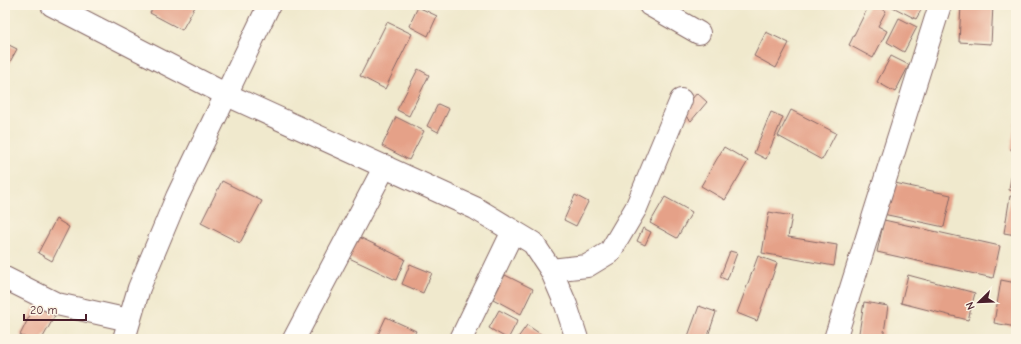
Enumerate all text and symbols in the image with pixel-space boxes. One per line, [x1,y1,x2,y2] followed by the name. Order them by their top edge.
[959,282,999,322] north arrow
[24,296,86,322] scale bar
[963,300,978,312] text: N
[30,303,58,317] text: 20 m

